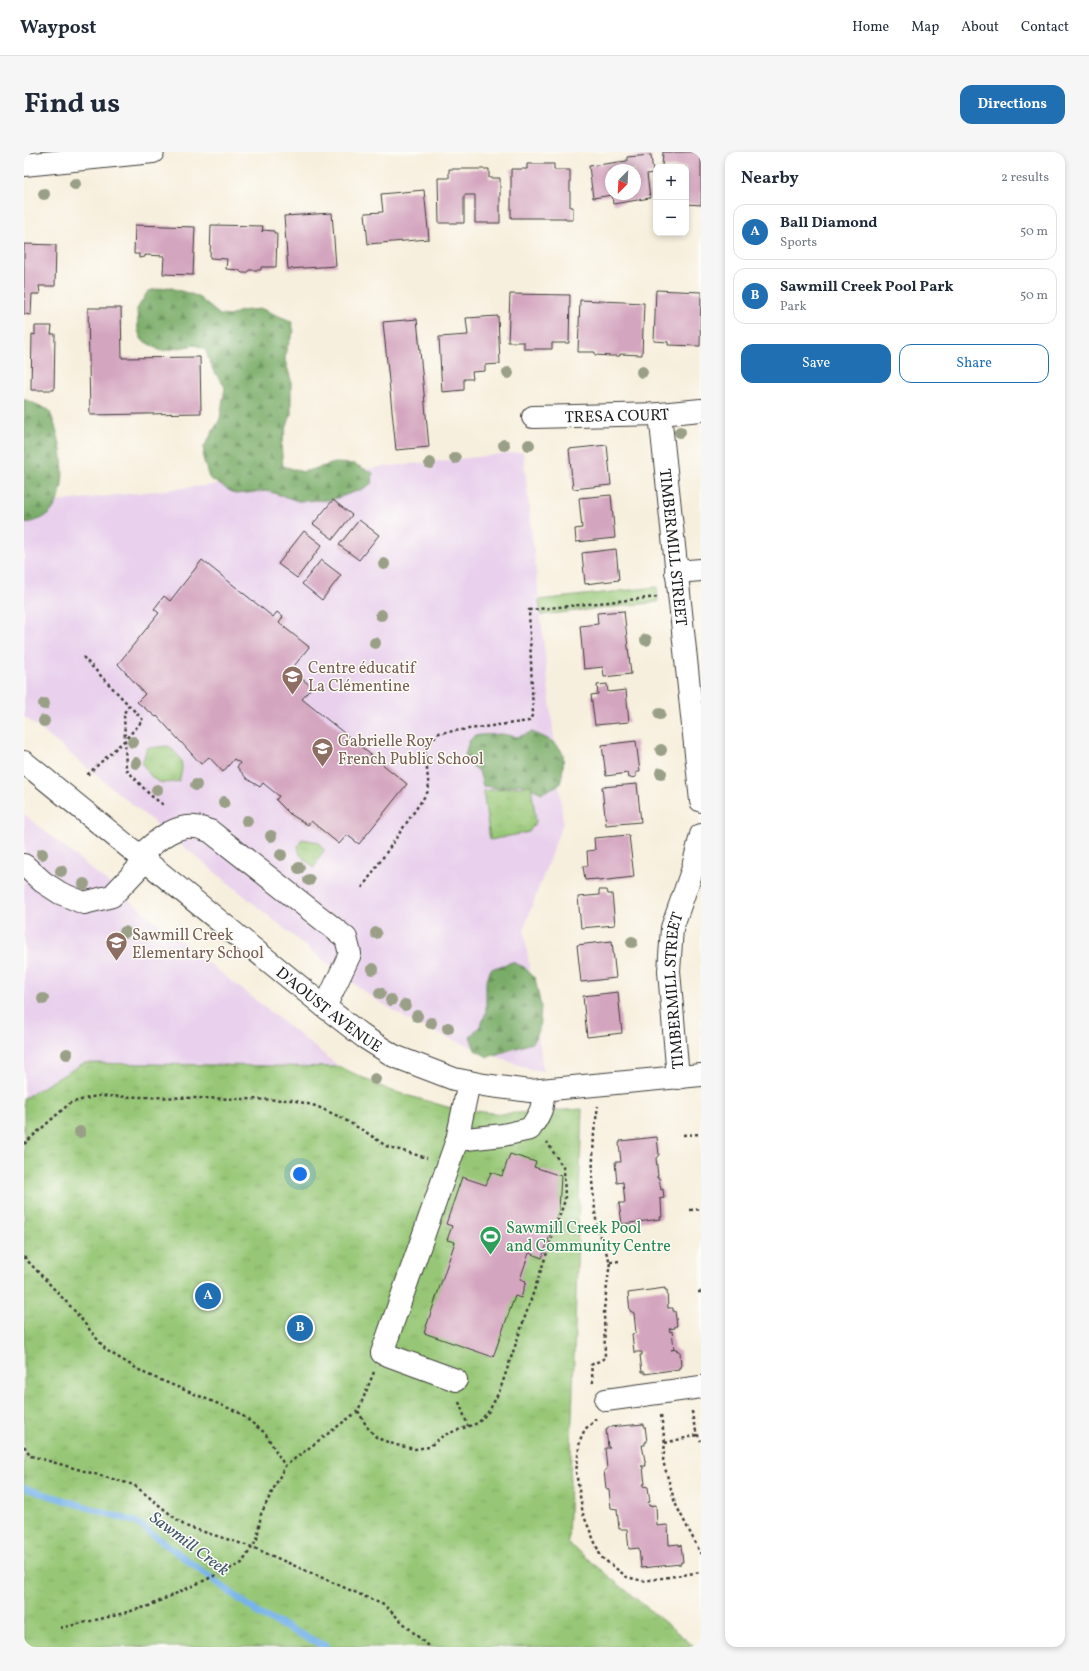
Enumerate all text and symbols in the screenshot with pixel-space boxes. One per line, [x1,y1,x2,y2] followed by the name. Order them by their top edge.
[20,15,96,41] text: Waypost
[852,18,889,37] text: Home
[911,18,939,37] text: Map
[961,18,999,37] text: About
[1021,18,1069,37] text: Contact
[24,85,120,124] text: Find us
[960,85,1065,124] button: Directions
[605,164,641,200] north arrow
[653,164,689,236] map controls
[653,164,689,200] button: +
[741,167,799,190] text: Nearby
[1001,169,1049,187] text: 2 results
[653,200,689,236] button: −
[780,213,878,234] text: Ball Diamond
[750,223,760,241] text: A
[1020,223,1048,241] text: 50 m
[780,234,817,252] text: Sports
[780,277,954,298] text: Sawmill Creek Pool Park
[751,287,759,305] text: B
[1020,287,1048,305] text: 50 m
[780,298,807,316] text: Park
[741,344,891,383] button: Save
[899,344,1049,383] button: Share
[564,404,671,429] street label: TRESA COURT
[653,468,691,627] street label: TIMBERMILL STREET
[308,658,417,698] place label: Centre éducatif La Clémentine
[280,663,306,696] school or university icon: Centre éducatif La Clémentine
[338,731,484,771] place label: Gabrielle Roy French Public School
[310,736,336,769] school or university icon: Gabrielle Roy French Public School
[660,909,690,1070] street label: TIMBERMILL STREET
[132,925,264,965] place label: Sawmill Creek Elementary School
[103,930,129,963] school or university icon: Sawmill Creek Elementary School
[271,962,386,1059] street label: D'AOUST AVENUE
[290,1164,310,1184] your location
[506,1218,671,1258] place label: Sawmill Creek Pool and Community Centre
[477,1223,503,1256] sports icon: Sawmill Creek Pool and Community Centre
[195,1281,221,1311] pin: A
[287,1313,313,1343] pin: B
[145,1507,234,1582] water label: Sawmill Creek

